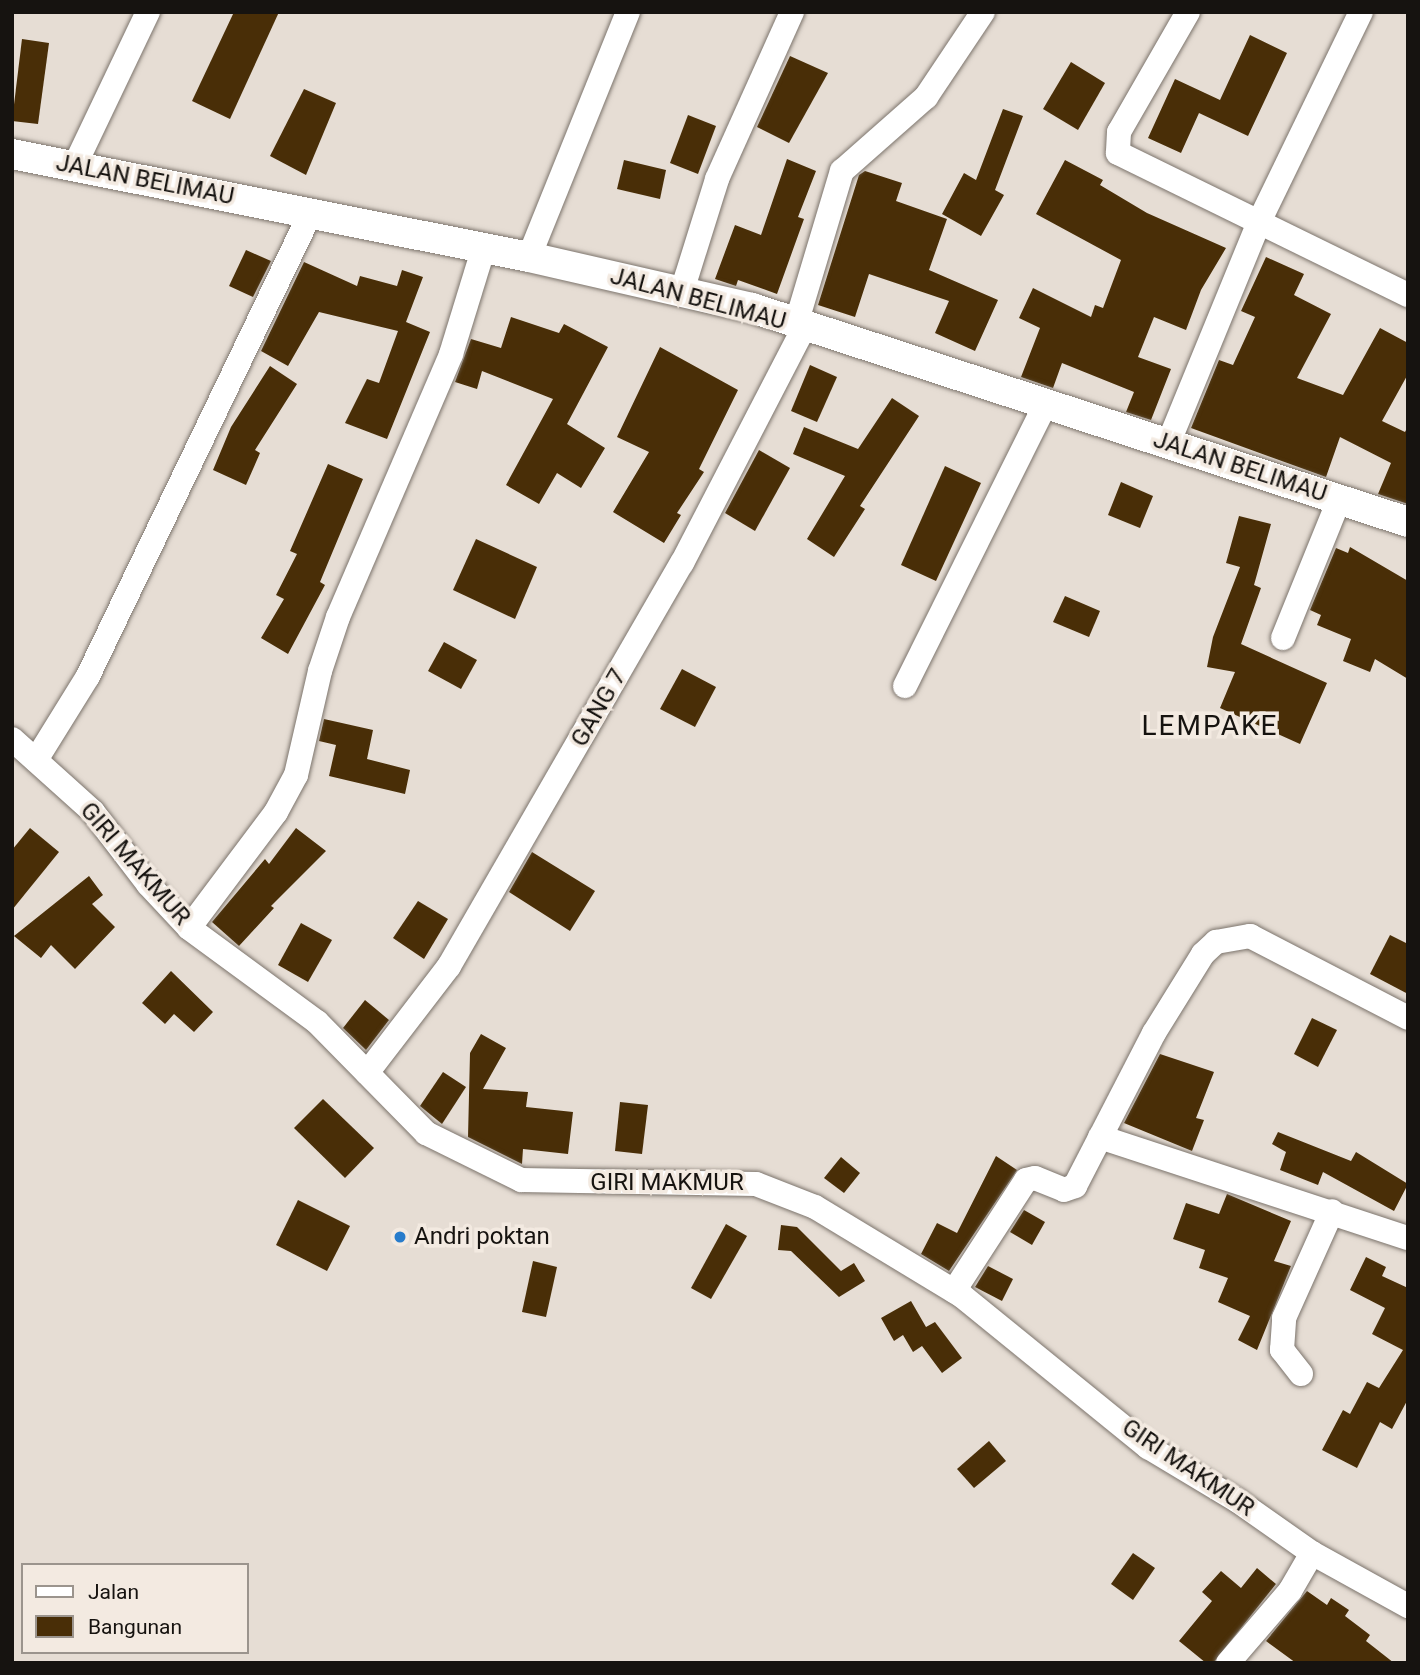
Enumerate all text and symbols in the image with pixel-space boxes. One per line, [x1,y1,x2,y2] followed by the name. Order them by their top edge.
[54,149,236,211] street label: JALAN BELIMAU
[607,262,789,336] street label: JALAN BELIMAU
[1150,425,1330,509] street label: JALAN BELIMAU
[565,664,633,752] street label: GANG 7
[1142,709,1278,743] district label: LEMPAKE
[74,797,196,931] street label: GIRI MAKMUR
[590,1169,744,1197] street label: GIRI MAKMUR
[414,1223,550,1251] place label: Andri poktan
[392,1229,408,1245] marker: Andri poktan
[1116,1413,1260,1523] street label: GIRI MAKMUR
[21,1563,248,1654] legend
[88,1580,139,1604] text: Jalan
[88,1615,182,1639] text: Bangunan

